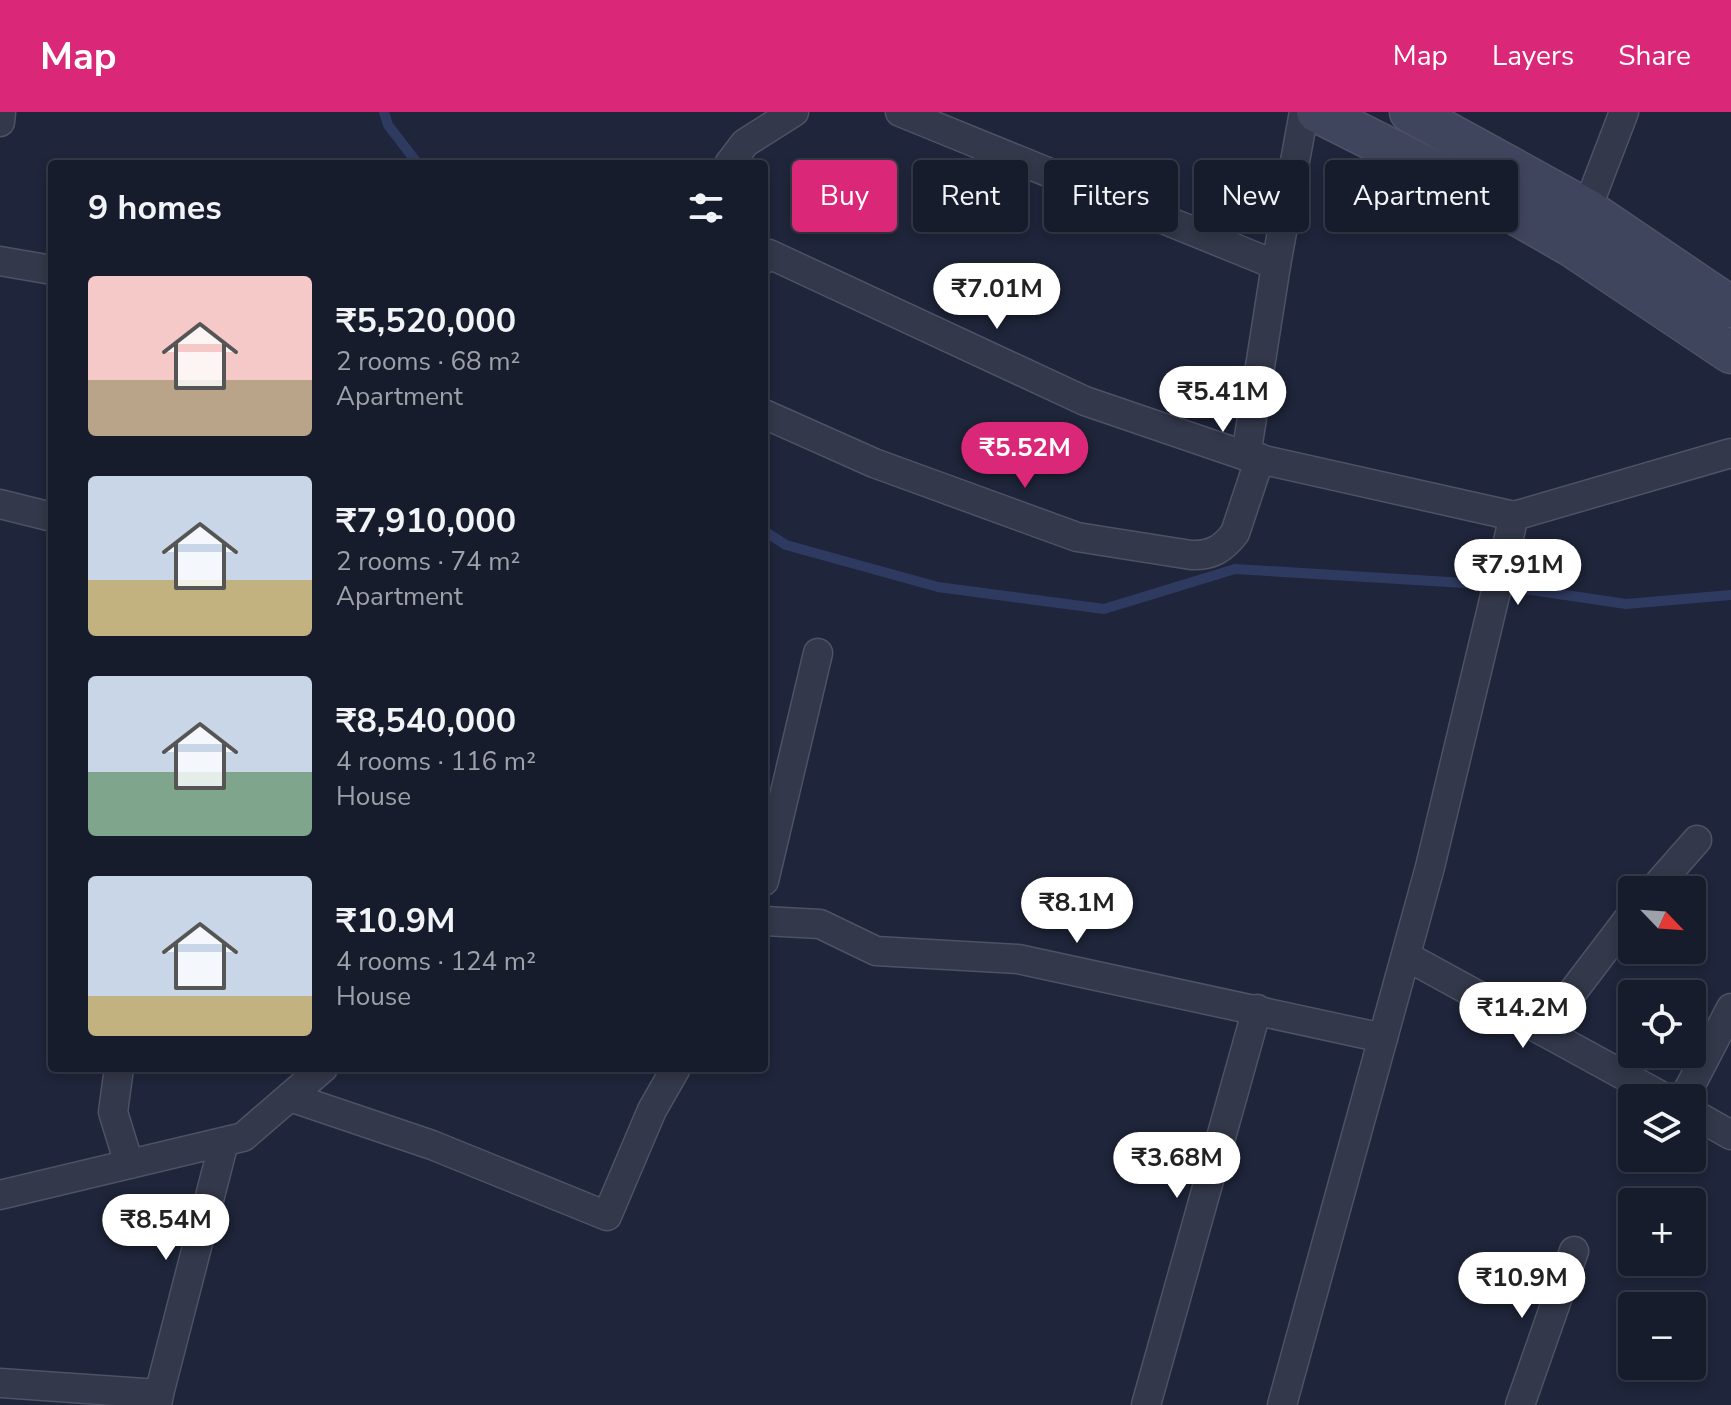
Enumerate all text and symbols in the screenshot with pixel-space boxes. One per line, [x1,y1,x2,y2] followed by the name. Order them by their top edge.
[40,31,117,82] text: Map
[1393,37,1448,75] text: Map
[1492,37,1574,75] text: Layers
[1618,37,1691,75] text: Share
[792,160,897,232] chip: Buy
[913,160,1028,232] chip: Rent
[1044,160,1178,232] chip: Filters
[1194,160,1309,232] chip: New
[1325,160,1518,232] chip: Apartment
[88,185,222,231] text: 9 homes
[684,186,728,230] icon: filters
[932,263,1062,331] pin: ₹7.01M
[951,271,1043,306] text: ₹7.01M
[336,298,516,344] text: ₹5,520,000
[152,308,248,404] icon: home
[336,344,520,379] text: 2 rooms · 68 m²
[1158,366,1288,434] pin: ₹5.41M
[1177,374,1269,409] text: ₹5.41M
[336,379,463,414] text: Apartment
[960,422,1090,490] pin: ₹5.52M
[979,430,1071,465] text: ₹5.52M
[336,498,516,544] text: ₹7,910,000
[152,508,248,604] icon: home
[1453,539,1583,607] pin: ₹7.91M
[336,544,520,579] text: 2 rooms · 74 m²
[1472,547,1564,582] text: ₹7.91M
[336,579,463,614] text: Apartment
[336,698,516,744] text: ₹8,540,000
[152,708,248,804] icon: home
[336,744,536,779] text: 4 rooms · 116 m²
[336,779,411,814] text: House
[1618,876,1706,964] north arrow
[1618,876,1706,1380] map controls
[1021,877,1133,945] pin: ₹8.1M
[1039,885,1115,920] text: ₹8.1M
[336,898,456,944] text: ₹10.9M
[152,908,248,1004] icon: home
[336,944,536,979] text: 4 rooms · 124 m²
[336,979,411,1014] text: House
[1618,980,1706,1068] button: locate
[1458,982,1588,1050] pin: ₹14.2M
[1477,990,1569,1025] text: ₹14.2M
[1618,1084,1706,1172] button: layers
[1112,1132,1242,1200] pin: ₹3.68M
[1131,1140,1223,1175] text: ₹3.68M
[1618,1188,1706,1276] button: +
[101,1194,231,1262] pin: ₹8.54M
[120,1202,212,1237] text: ₹8.54M
[1457,1252,1587,1320] pin: ₹10.9M
[1476,1260,1568,1295] text: ₹10.9M
[1618,1292,1706,1380] button: −

